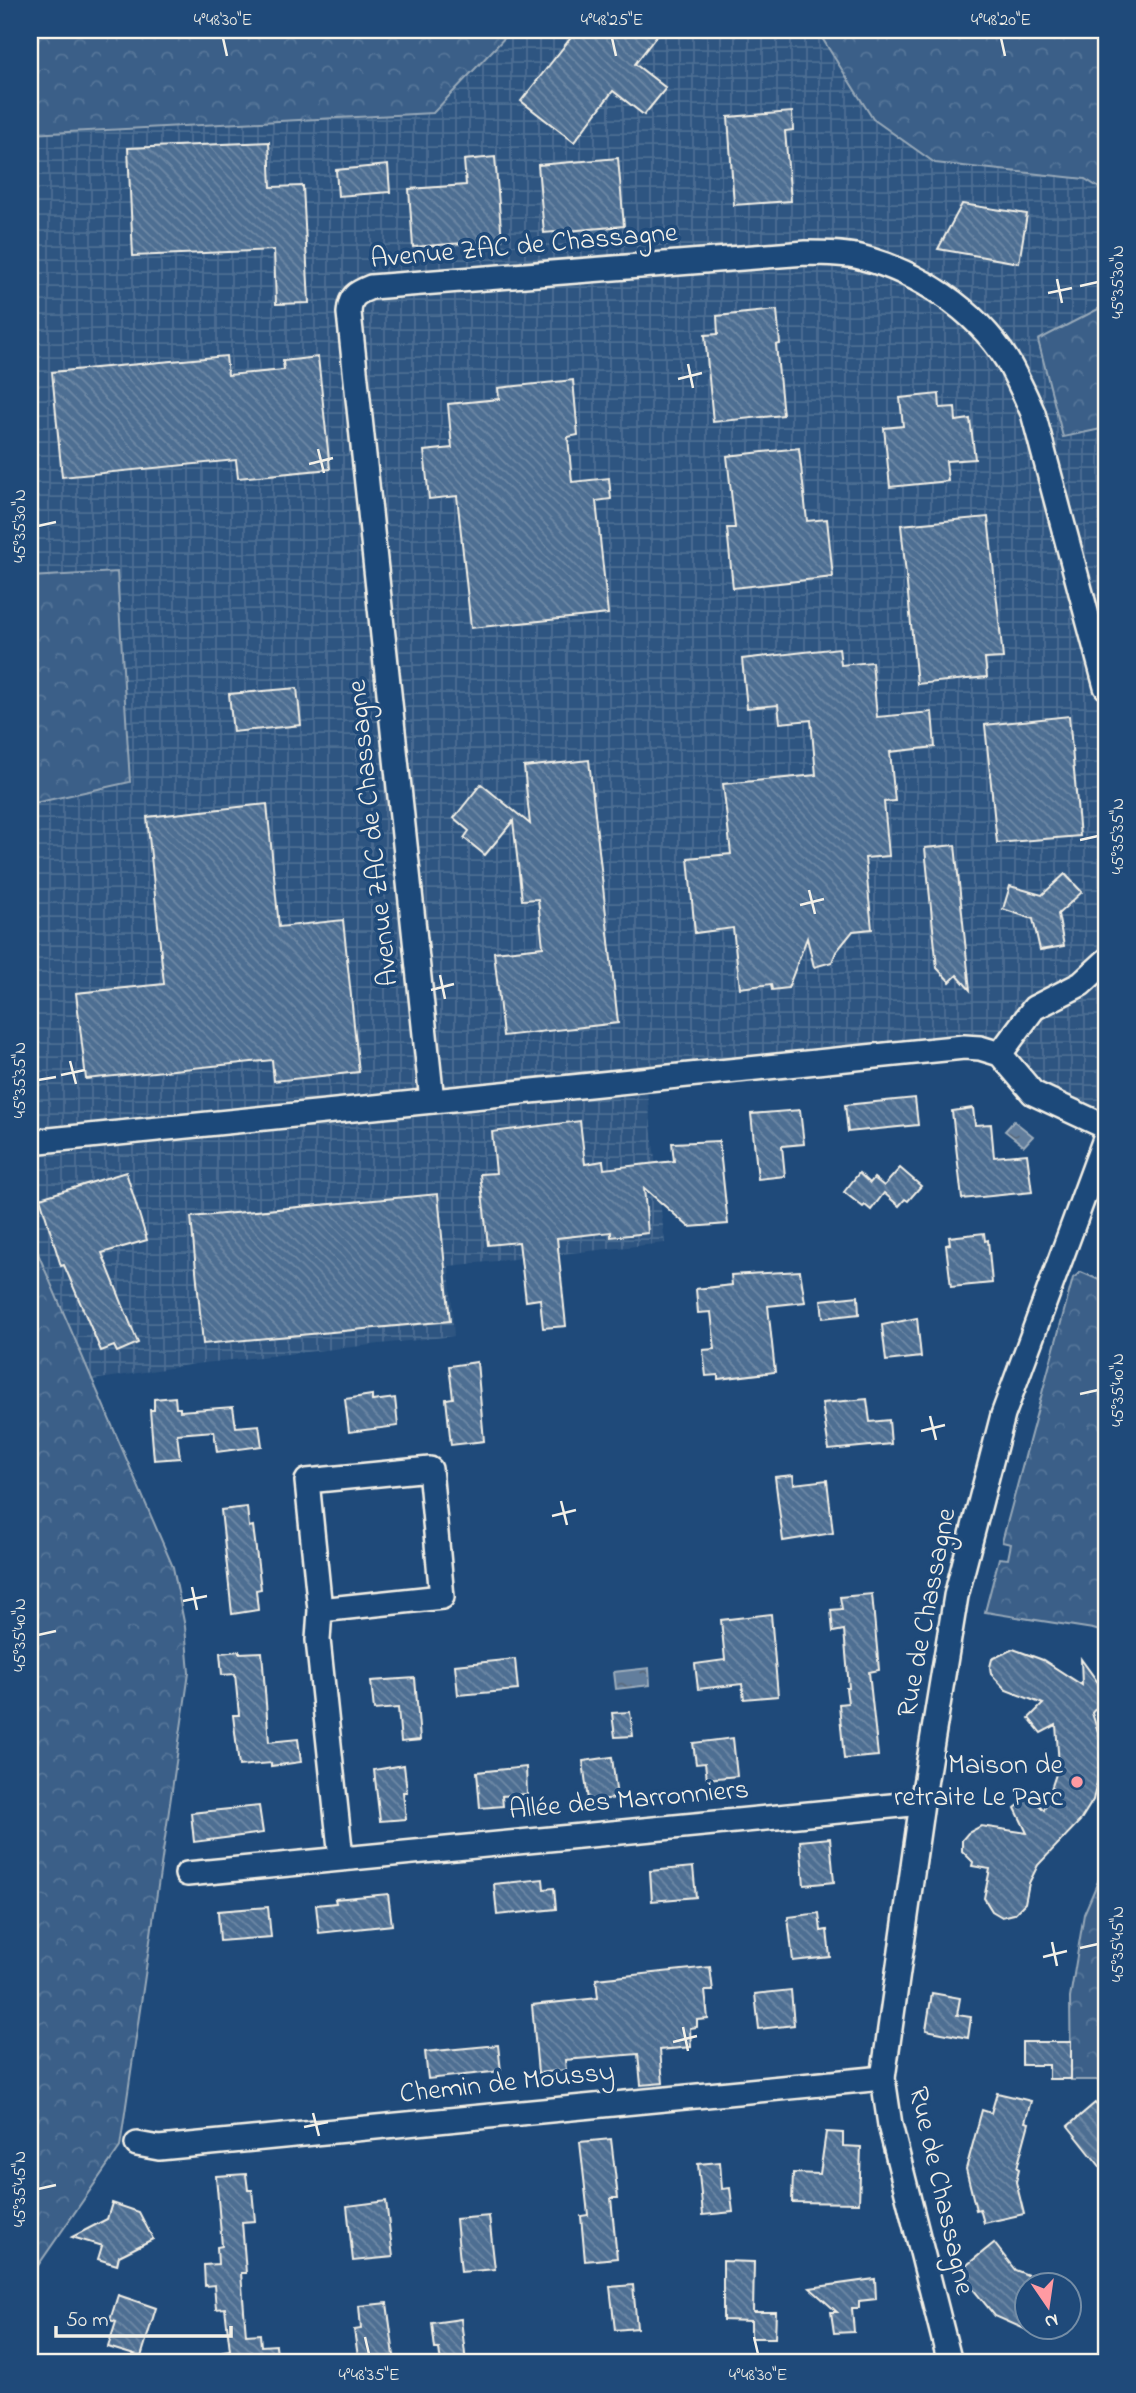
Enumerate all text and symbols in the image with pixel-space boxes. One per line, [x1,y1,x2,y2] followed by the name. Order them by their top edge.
[194,8,252,34] text: 4°48'30"E
[581,8,643,34] text: 4°48'25"E
[971,8,1031,34] text: 4°48'20"E
[369,213,680,281] street label: Avenue ZAC de Chassagne
[1106,245,1132,319] text: 45°35'30"N
[8,489,34,563] text: 45°35'30"N
[337,677,410,988] street label: Avenue ZAC de Chassagne
[1106,798,1132,874] text: 45°35'35"N
[8,1042,34,1118] text: 45°35'35"N
[1106,1353,1132,1427] text: 45°35'40"N
[888,1504,968,1721] street label: Rue de Chassagne
[8,1598,34,1672] text: 45°35'40"N
[894,1746,1064,1819] place label: Maison de retraite Le Parc
[507,1770,751,1832] street label: Allée des Marronniers
[1069,1774,1085,1790] marker: Maison de retraite Le Parc
[1106,1906,1132,1982] text: 45°35'45"N
[398,2052,616,2116] street label: Chemin de Moussy
[896,2083,984,2300] street label: Rue de Chassagne
[8,2151,34,2227] text: 45°35'45"N
[1014,2270,1084,2340] north arrow
[56,2295,231,2339] scale bar
[66,2306,109,2336] text: 50 m
[1042,2306,1061,2335] text: N
[338,2363,400,2389] text: 4°48'35"E
[729,2363,787,2389] text: 4°48'30"E

